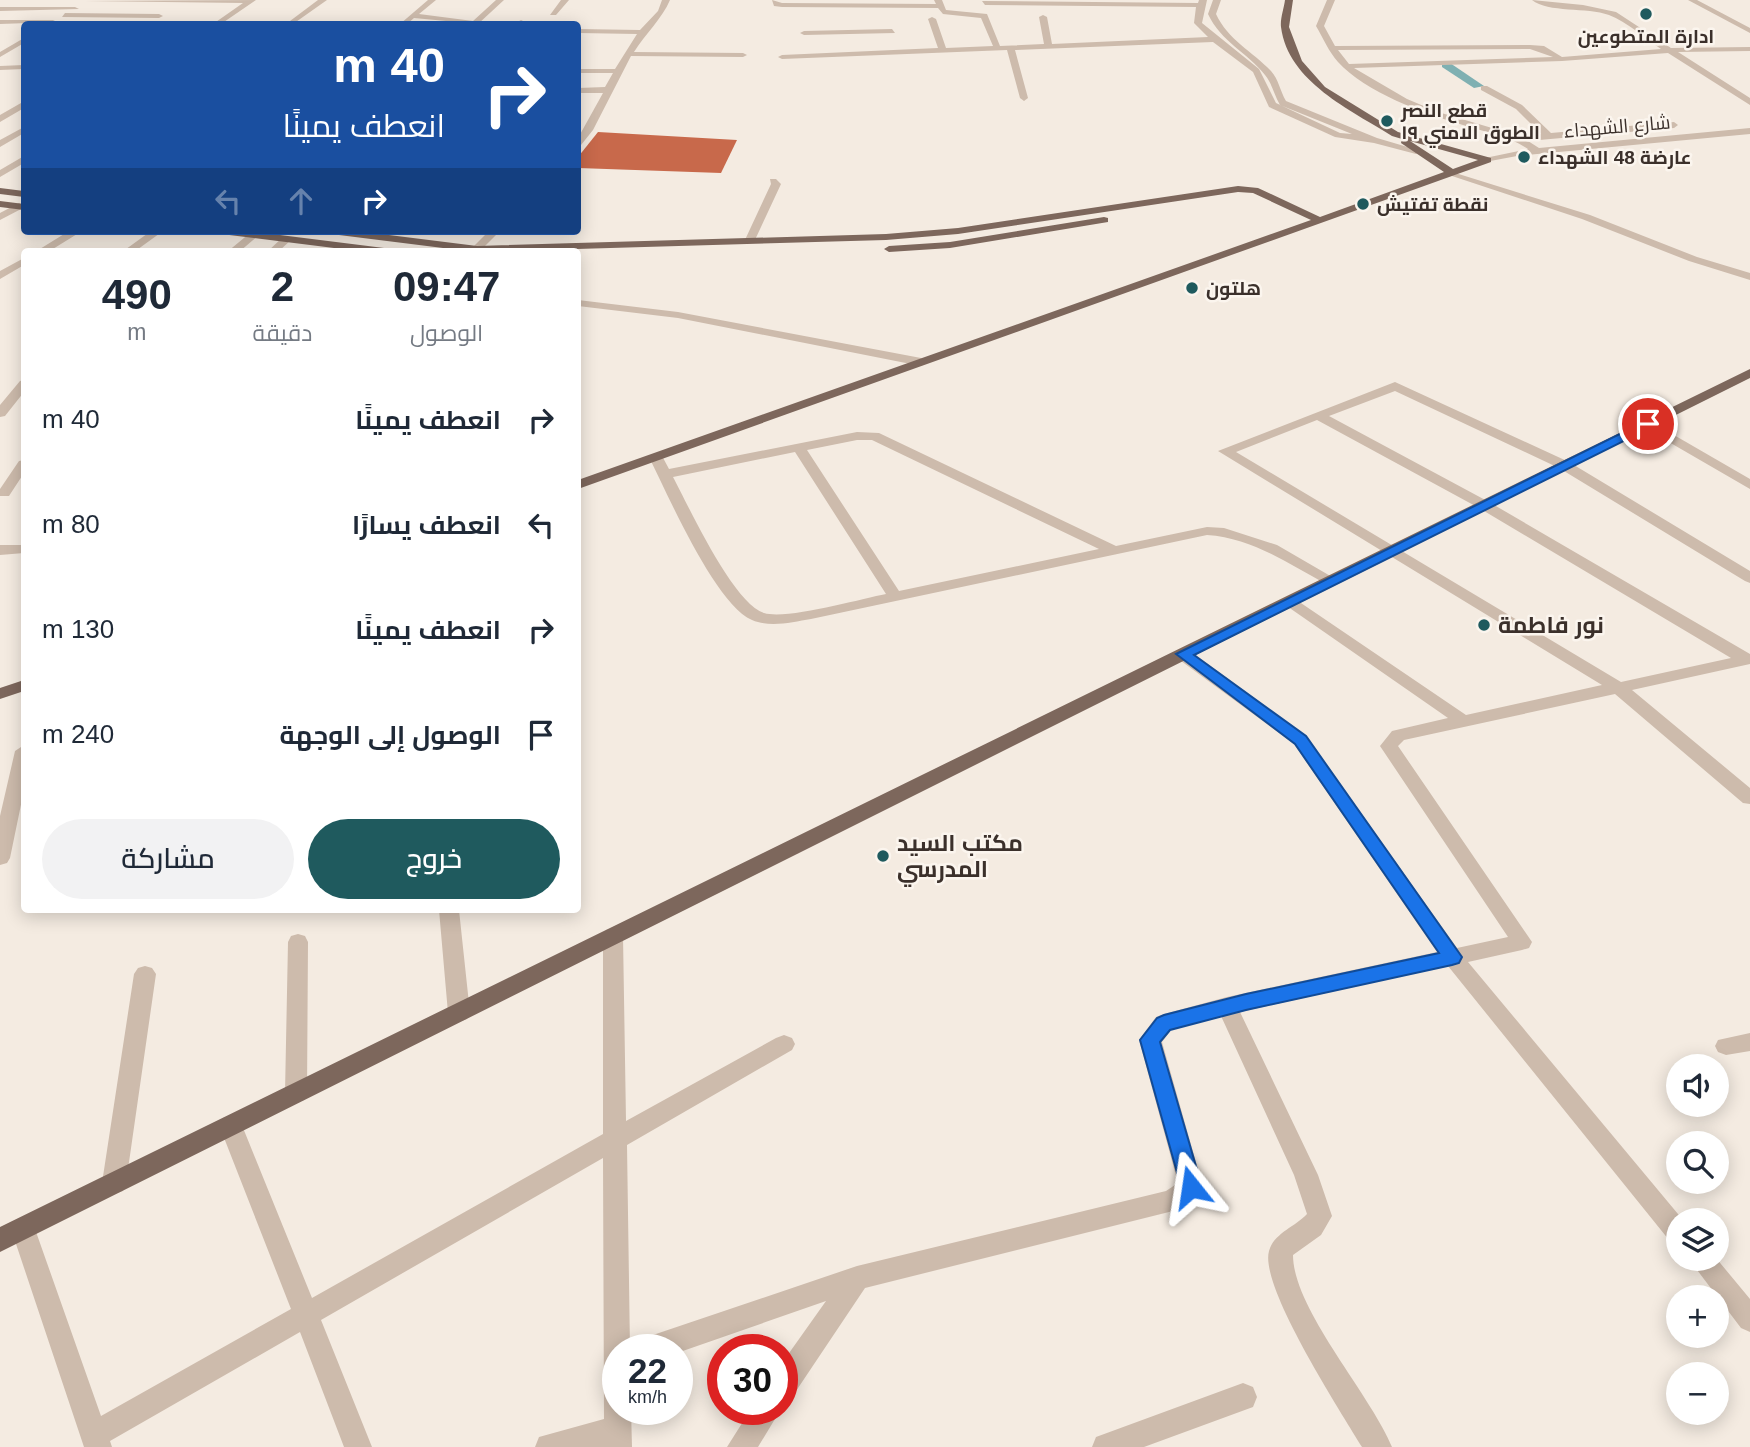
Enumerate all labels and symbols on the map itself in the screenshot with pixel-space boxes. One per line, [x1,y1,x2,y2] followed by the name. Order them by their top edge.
[1638,6,1654,22] marker: ادارة المتطوعين
[1578,26,1714,48] place label: ادارة المتطوعين
[1400,100,1540,148] place label: قطع النصر الطوق الامني ۱۹
[1563,111,1671,145] street label: شارع الشهداء
[1379,113,1395,129] marker: قطع النصر الطوق الامني ۱۹
[1538,147,1691,169] place label: عارضة 48 الشهداء
[1516,149,1532,165] marker: عارضة 48 الشهداء
[1377,194,1488,216] place label: نقطة تفتيش
[1355,196,1371,212] marker: نقطة تفتيش
[1206,278,1261,300] place label: هلتون
[1184,280,1200,296] marker: هلتون
[1618,394,1678,454] pin
[1498,612,1604,639] place label: نور فاطمة
[1476,617,1492,633] marker: نور فاطمة
[897,830,1023,887] place label: مكتب السيد المدرسي
[875,848,891,864] marker: مكتب السيد المدرسي
[1154,1150,1228,1224] position arrow
[707,1334,798,1425] speed limit sign: 30

